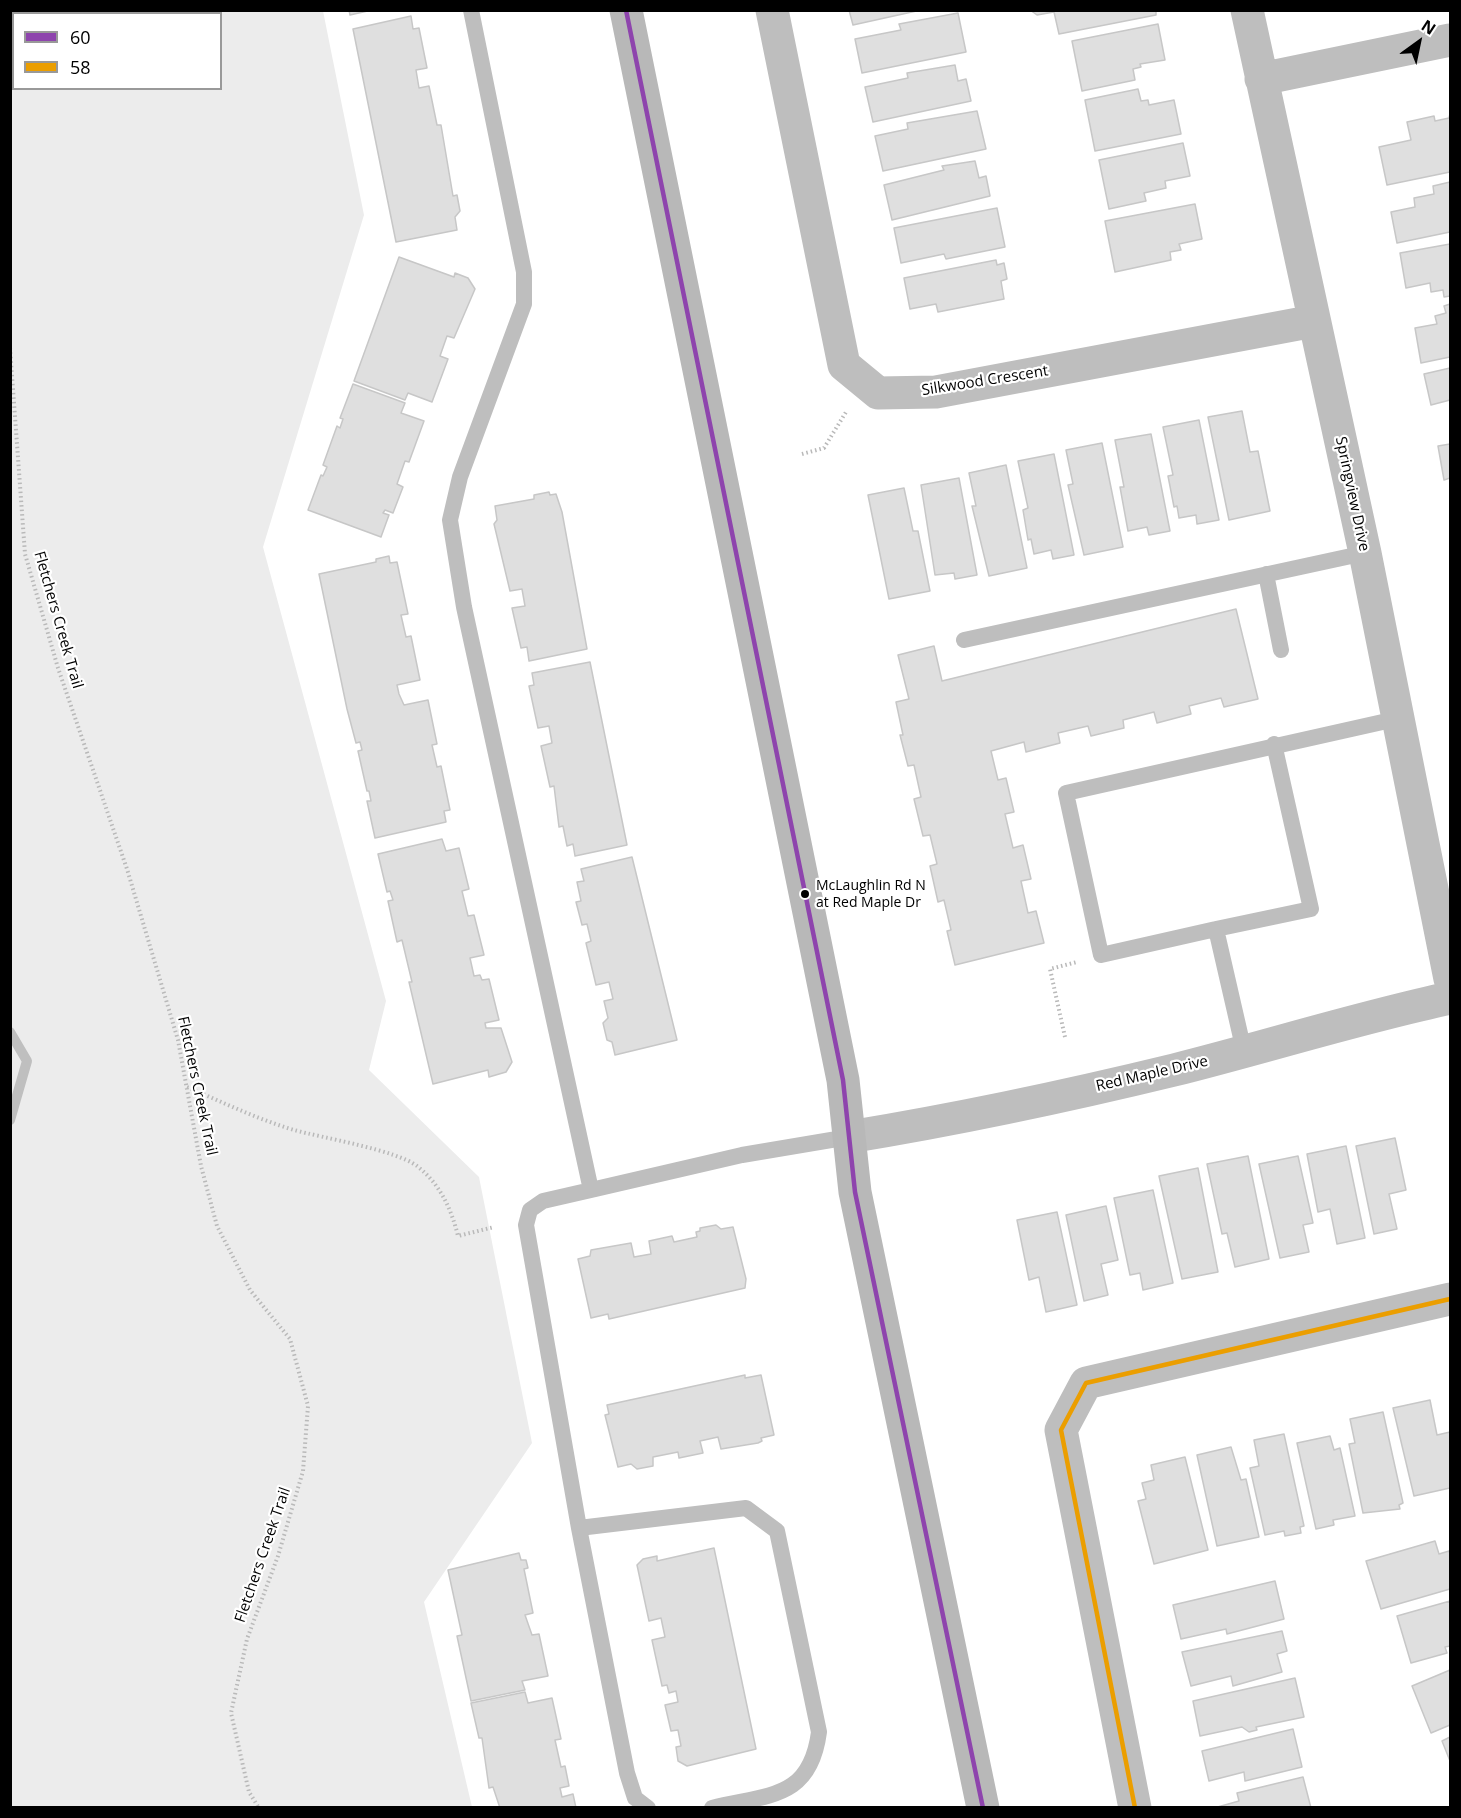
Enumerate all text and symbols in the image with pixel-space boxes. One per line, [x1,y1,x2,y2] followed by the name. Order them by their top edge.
[12,12,222,90] legend
[1389,12,1449,72] north arrow
[1417,14,1440,40] text: N
[70,25,91,49] text: 60
[70,55,91,79] text: 58
[921,362,1049,400] street label: Silkwood Crescent
[1331,435,1373,553] street label: Springview Drive
[30,549,86,691] street label: Fletchers Creek Trail
[816,878,926,910] place label: McLaughlin Rd N at Red Maple Dr
[799,888,811,900] marker: McLaughlin Rd N at Red Maple Dr
[173,1015,221,1157] street label: Fletchers Creek Trail
[1094,1052,1210,1096] street label: Red Maple Drive
[231,1485,295,1625] street label: Fletchers Creek Trail

